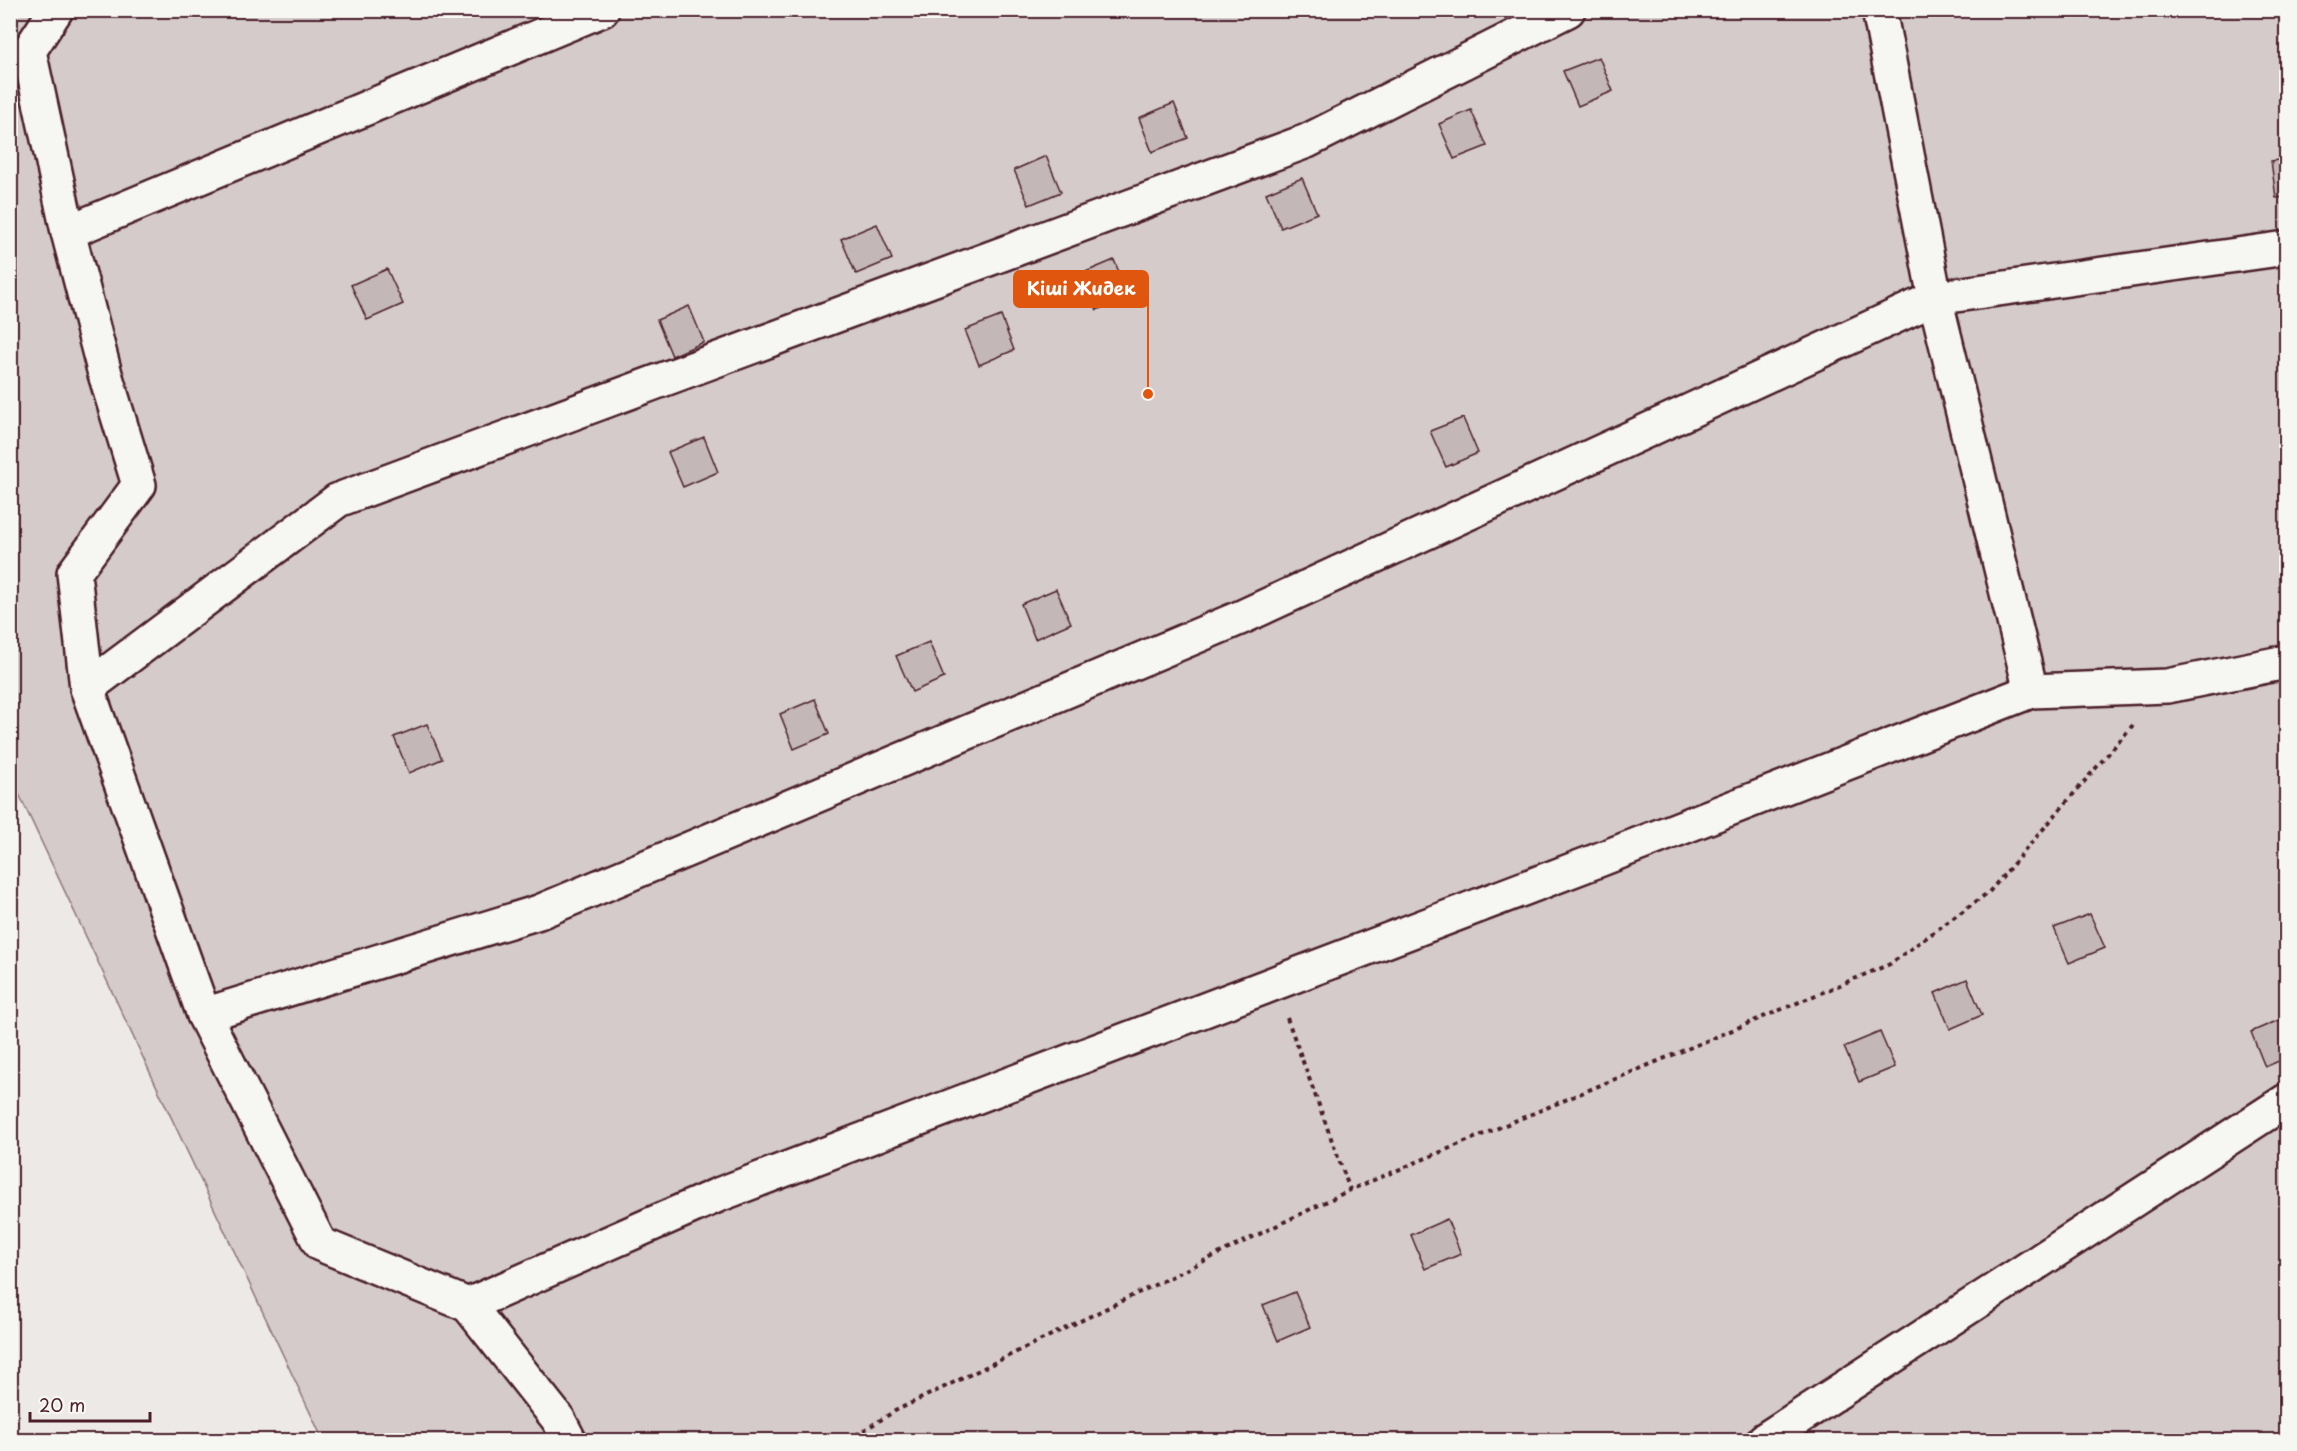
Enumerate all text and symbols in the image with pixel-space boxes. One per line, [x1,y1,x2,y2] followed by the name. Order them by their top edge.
[1014,271,1148,307] callout: Кіші Жидек
[1027,274,1136,301] text: Кіші Жидек
[30,1385,150,1423] scale bar
[39,1391,85,1418] text: 20 m

